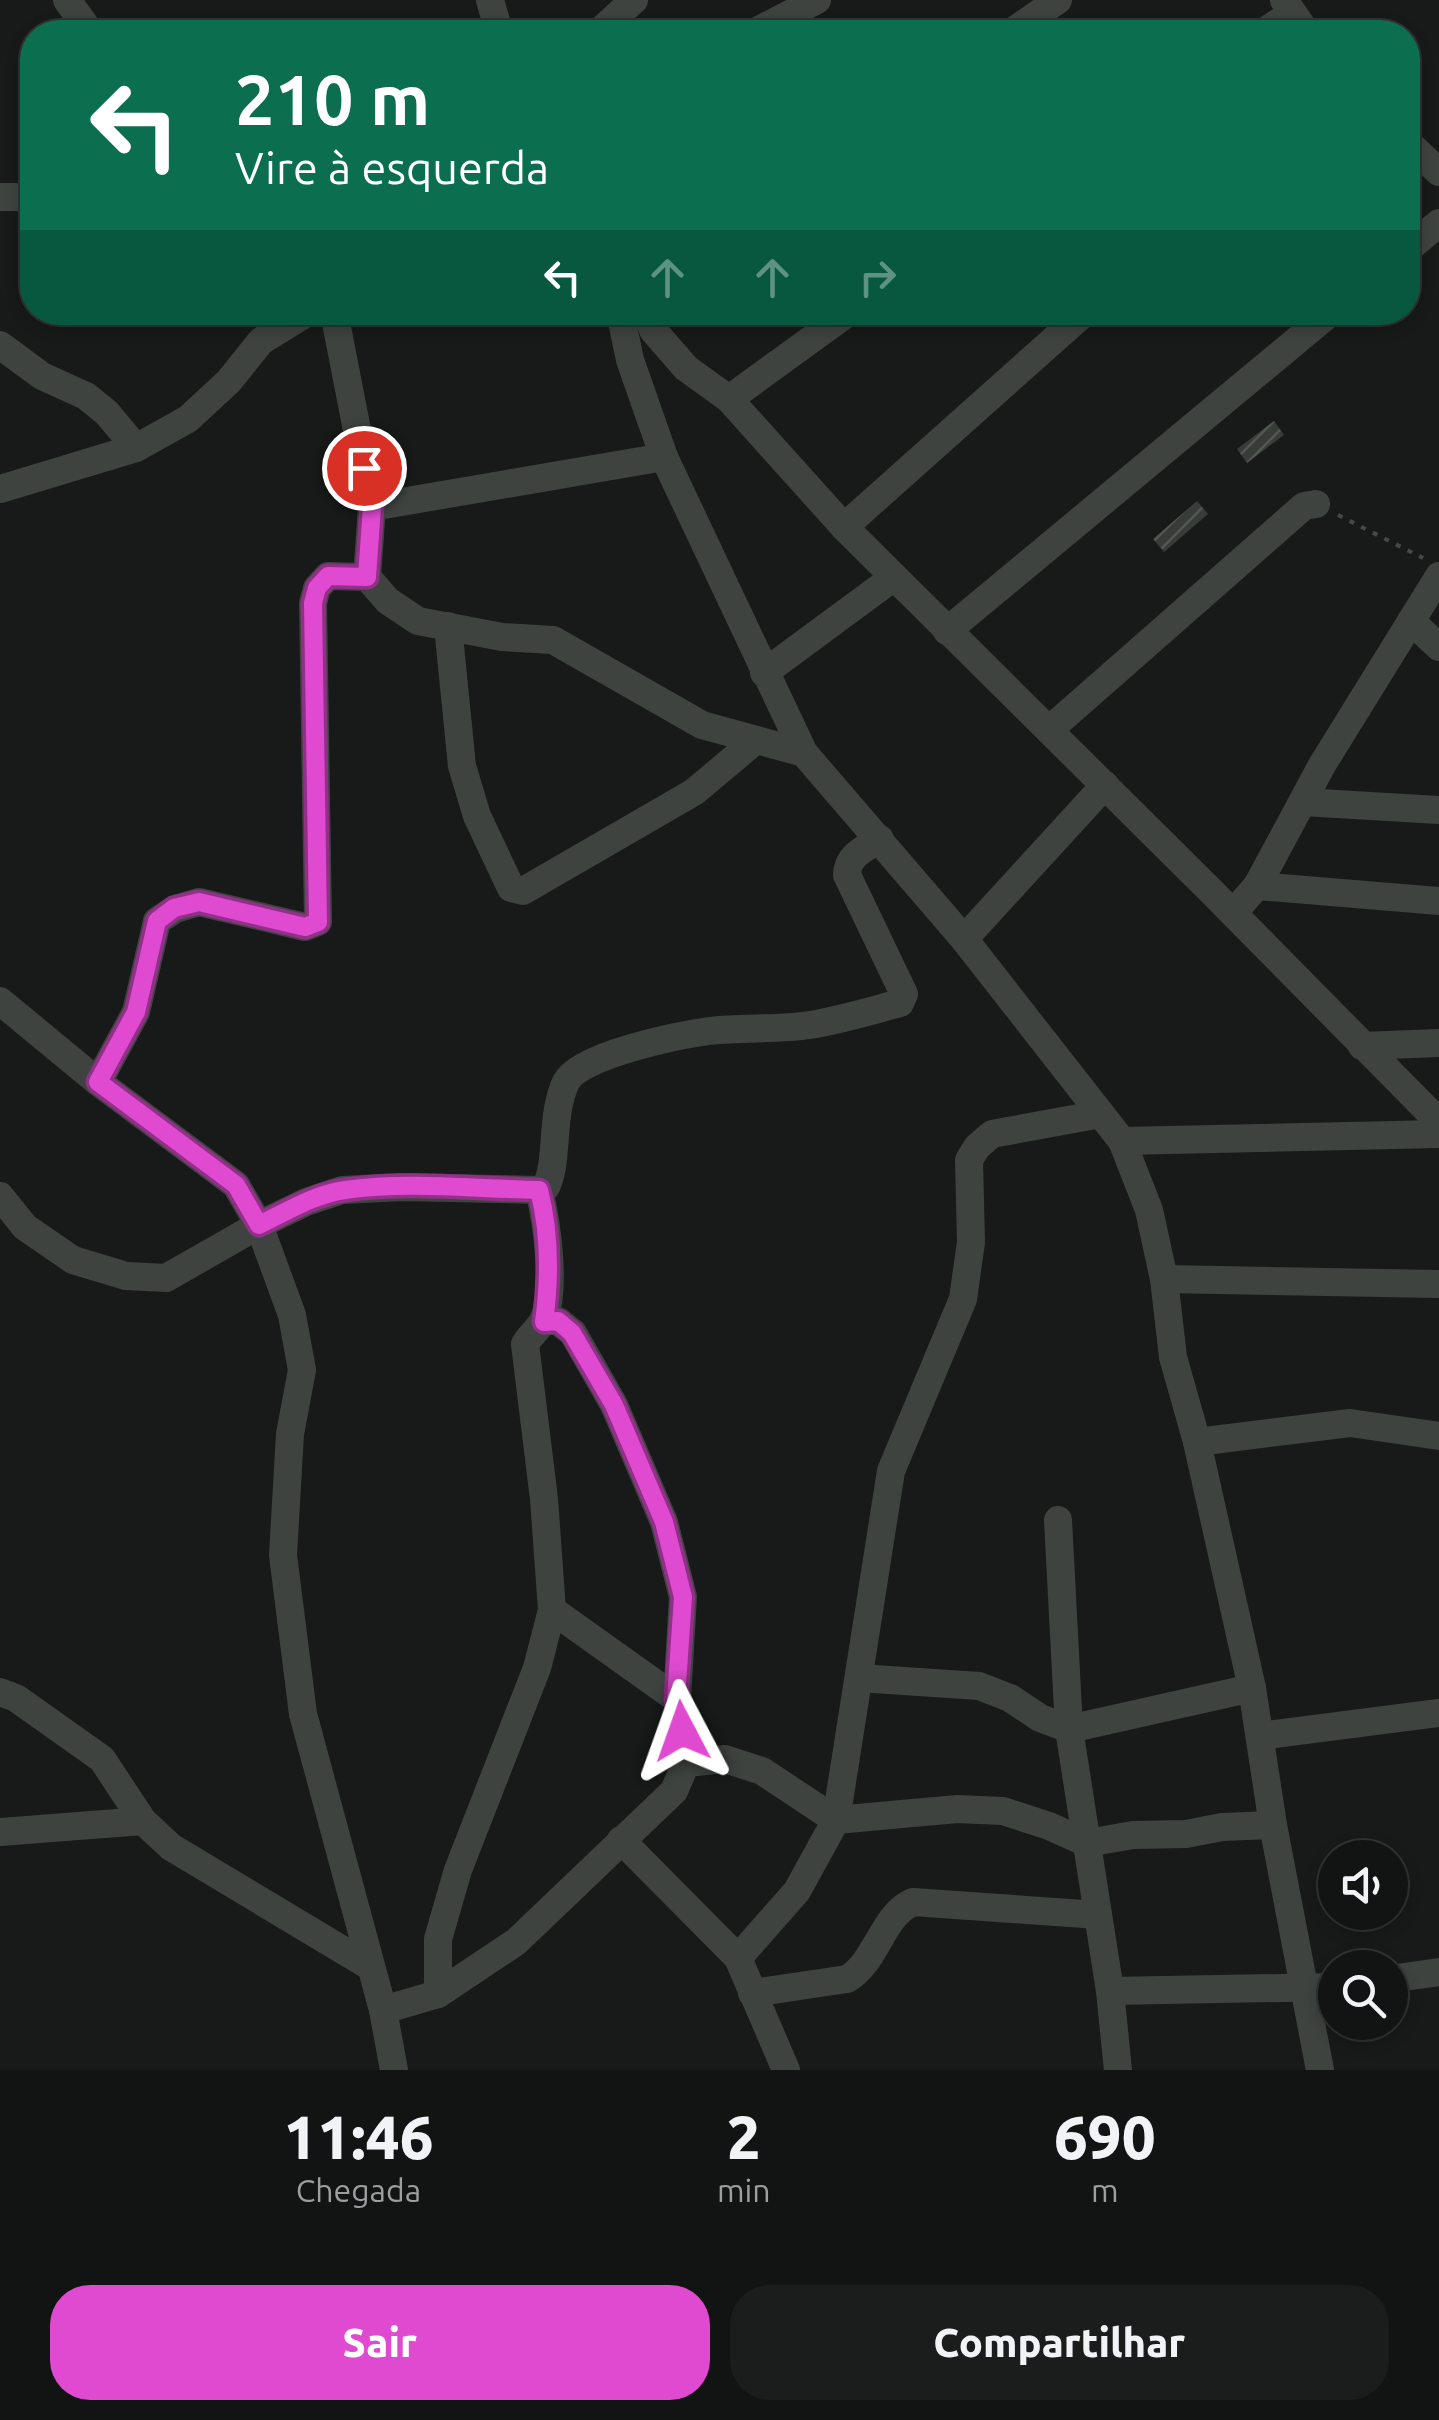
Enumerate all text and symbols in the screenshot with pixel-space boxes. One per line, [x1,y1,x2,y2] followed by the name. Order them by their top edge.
[70,60,200,190] icon: left
[235,60,430,138] text: 210 m
[235,142,549,193] text: Vire à esquerda
[535,250,590,305] icon: left
[640,250,695,305] icon: ahead
[745,250,800,305] icon: ahead
[850,250,905,305] icon: right
[322,426,407,511] pin
[337,441,392,496] icon: arrive
[630,1679,734,1783] position arrow
[1318,1840,1408,2040] map controls
[1318,1840,1408,1930] button: sound
[1318,1950,1408,2040] button: search
[283,2103,434,2170] text: 11:46
[727,2103,761,2170] text: 2
[1054,2103,1156,2170] text: 690
[296,2172,421,2208] text: Chegada
[717,2172,771,2208] text: min
[1091,2172,1119,2208] text: m
[50,2285,710,2400] button: Sair
[730,2285,1389,2400] button: Compartilhar

